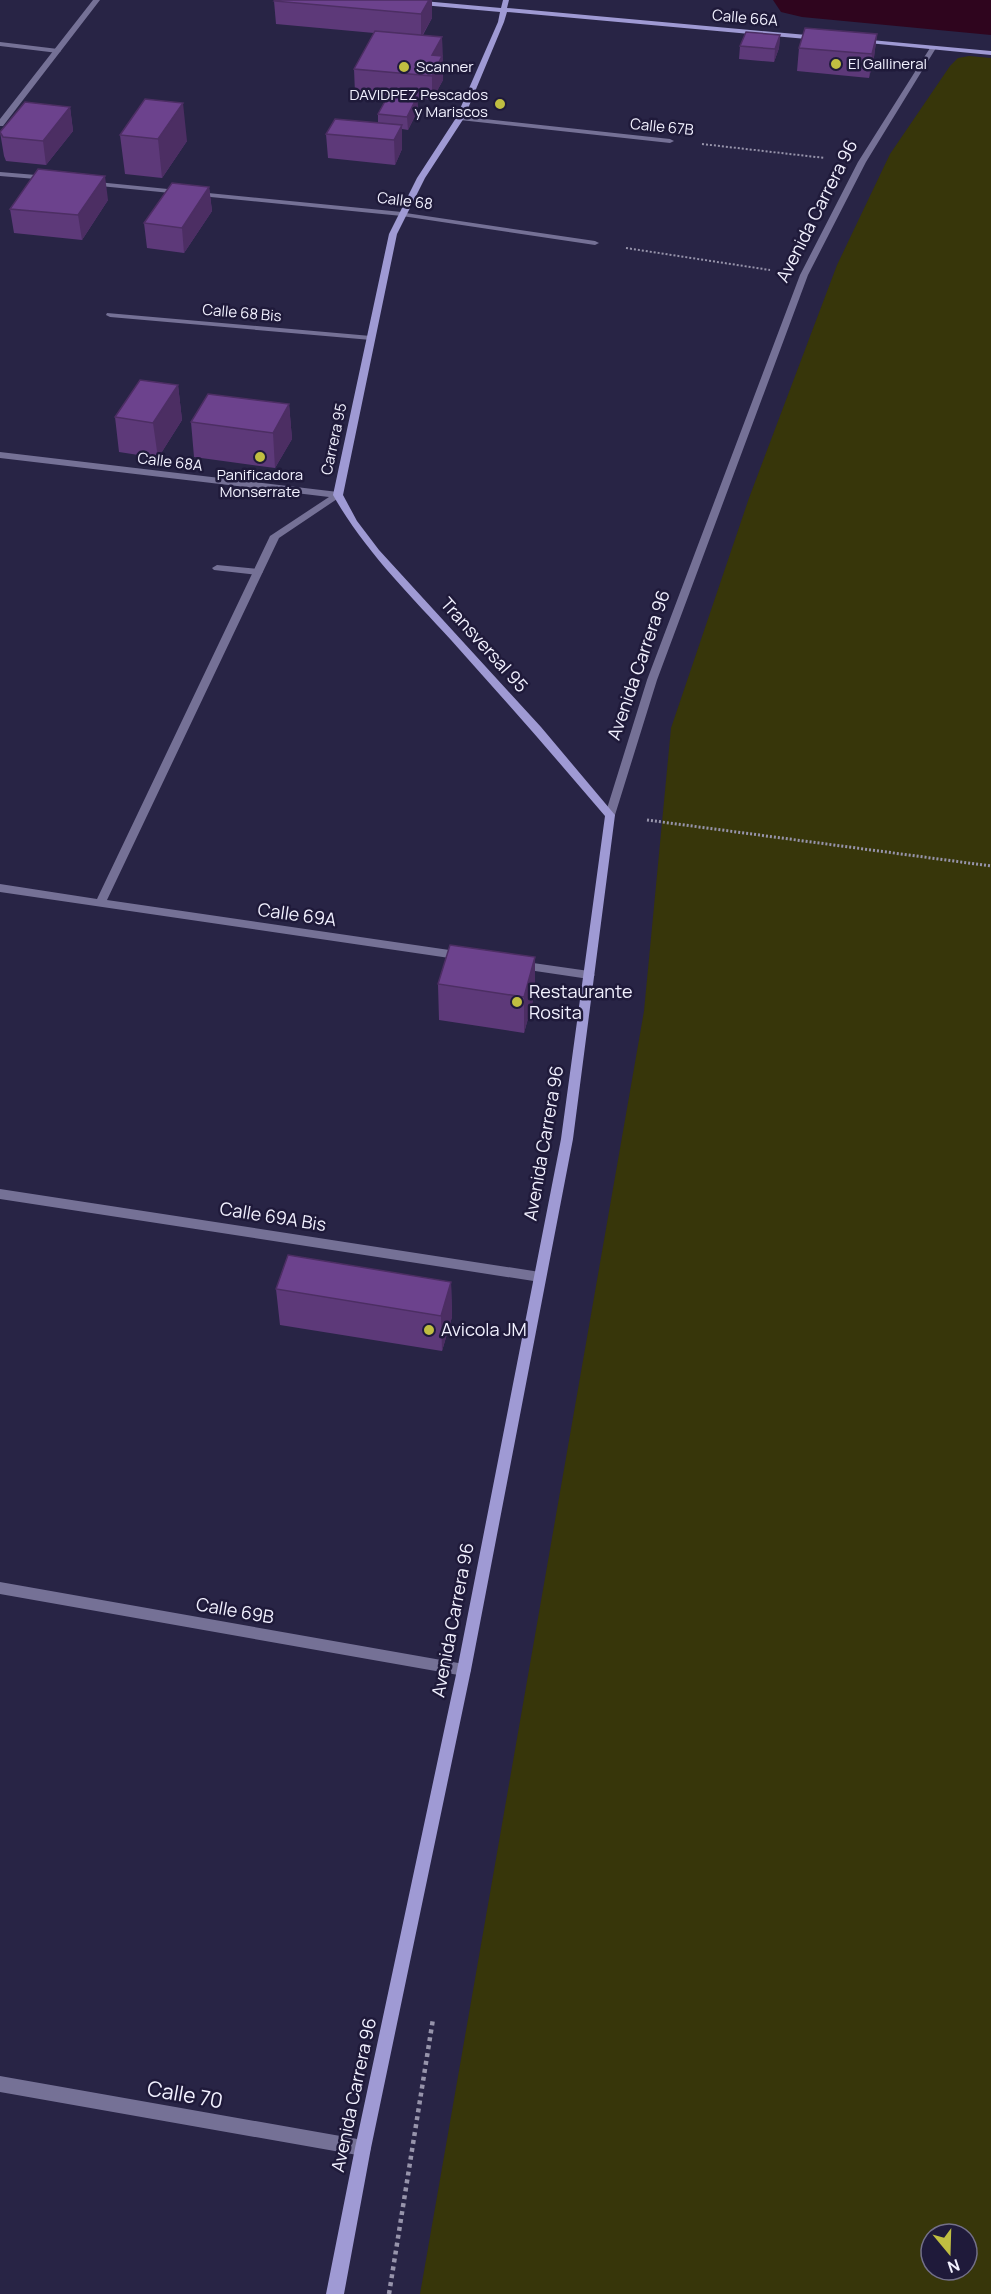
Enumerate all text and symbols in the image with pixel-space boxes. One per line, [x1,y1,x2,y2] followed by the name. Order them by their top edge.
[711,4,779,31] street label: Calle 66A
[848,53,927,74] place label: El Gallineral
[416,56,474,77] place label: Scanner
[829,57,843,71] marker: El Gallineral
[397,60,411,74] marker: Scanner
[350,84,488,122] place label: DAVIDPEZ Pescados y Mariscos
[493,97,507,111] marker: DAVIDPEZ Pescados y Mariscos
[629,113,695,140] street label: Calle 67B
[770,135,862,286] street label: Avenida Carrera 96
[376,187,434,214] street label: Calle 68
[202,299,283,326] street label: Calle 68 Bis
[316,401,351,477] street label: Carrera 95
[136,447,204,476] street label: Calle 68A
[253,450,267,464] marker: Panificadora Monserrate
[217,464,303,502] place label: Panificadora Monserrate
[601,586,675,743] street label: Avenida Carrera 96
[436,592,534,697] street label: Transversal 95
[256,897,338,931] street label: Calle 69A
[529,979,632,1024] place label: Restaurante Rosita
[510,995,524,1009] marker: Restaurante Rosita
[518,1063,568,1222] street label: Avenida Carrera 96
[218,1196,328,1236] street label: Calle 69A Bis
[441,1317,527,1341] place label: Avicola JM
[422,1323,436,1337] marker: Avicola JM
[425,1540,479,1699] street label: Avenida Carrera 96
[194,1591,276,1629] street label: Calle 69B
[325,2015,381,2174] street label: Avenida Carrera 96
[145,2074,225,2114] street label: Calle 70
[919,2222,979,2282] north arrow
[945,2254,963,2278] text: N

